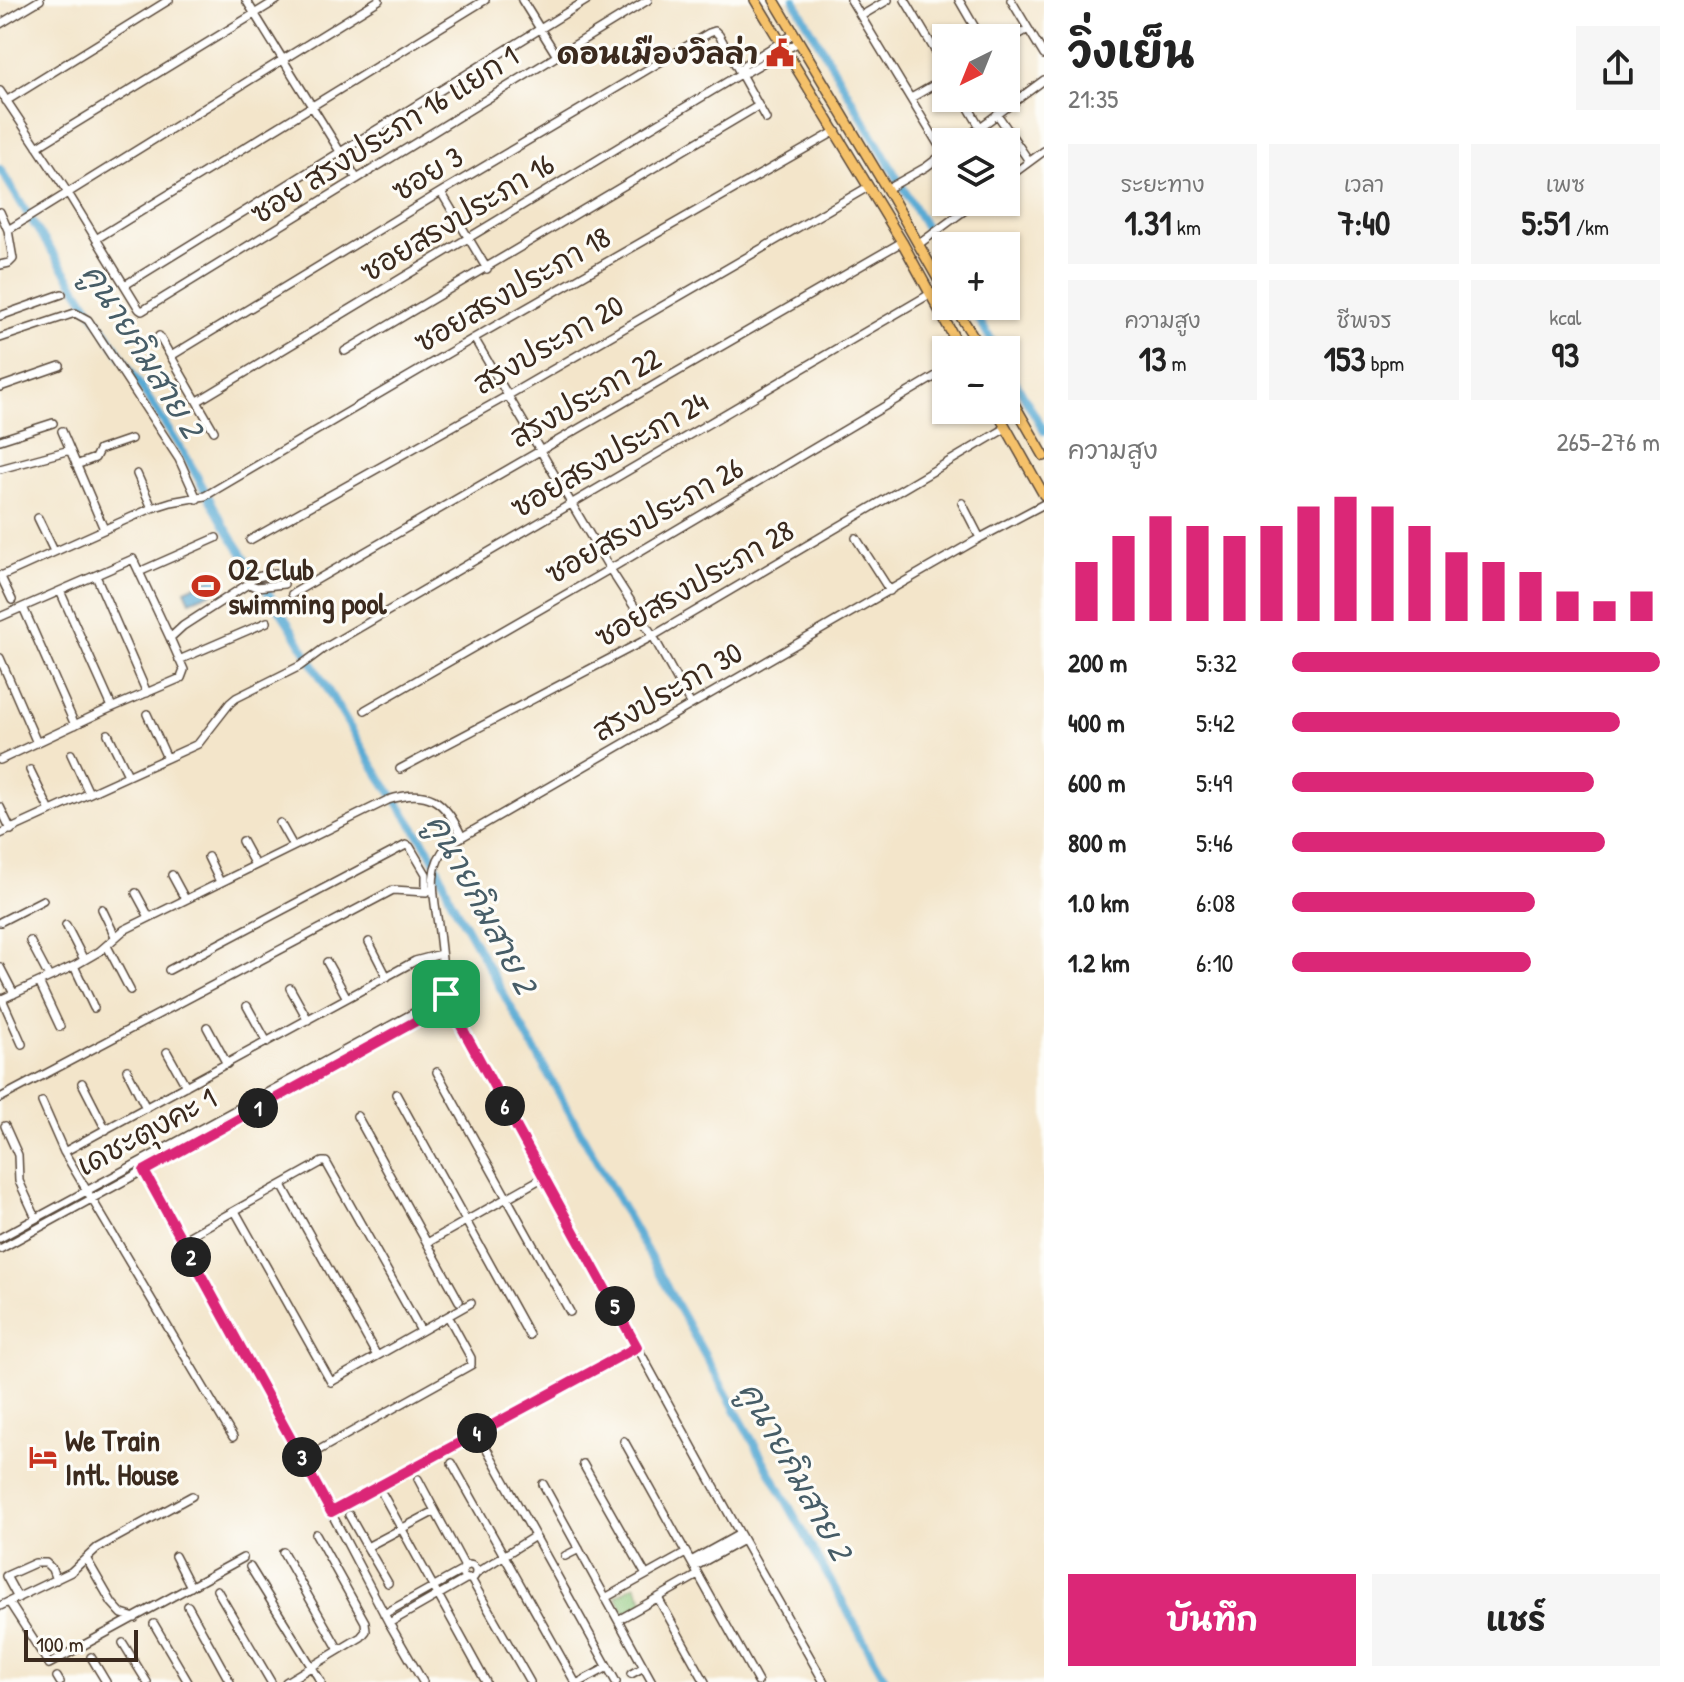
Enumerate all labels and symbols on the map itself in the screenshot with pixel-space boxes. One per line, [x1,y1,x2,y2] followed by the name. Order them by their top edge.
[932,24,1020,112] north arrow
[557,33,758,73] place label: ดอนเมืองวิลล่า
[243,35,525,233] street label: ซอย สรงประภา 16 แยก 1
[765,38,795,68] public building icon: ดอนเมืองวิลล่า
[384,136,470,210] street label: ซอย 3
[353,143,561,291] street label: ซอยสรงประภา 16
[407,217,617,361] street label: ซอยสรงประภา 18
[70,255,215,449] water label: คูนายกิมสาย 2
[466,285,630,403] street label: สรงประภา 20
[502,338,668,456] street label: สรงประภา 22
[503,381,715,527] street label: ซอยสรงประภา 24
[538,447,750,593] street label: ซอยสรงประภา 26
[587,510,801,656] street label: ซอยสรงประภา 28
[228,549,388,624] place label: O2 Club swimming pool
[191,571,221,601] sports icon: O2 Club swimming pool
[585,632,749,750] street label: สรงประภา 30
[414,806,549,1004] water label: คูนายกิมสาย 2
[412,960,480,1028] pin
[69,1077,224,1187] street label: เดชะตุงคะ 1
[485,1086,525,1126] pin: 6
[238,1088,278,1128] pin: 1
[171,1237,211,1277] pin: 2
[595,1286,635,1326] pin: 5
[727,1373,864,1571] water label: คูนายกิมสาย 2
[457,1413,497,1453] pin: 4
[65,1420,179,1494] place label: We Train Intl. House
[282,1437,322,1477] pin: 3
[28,1442,58,1472] hotel icon: We Train Intl. House
[24,1626,138,1662] scale bar

